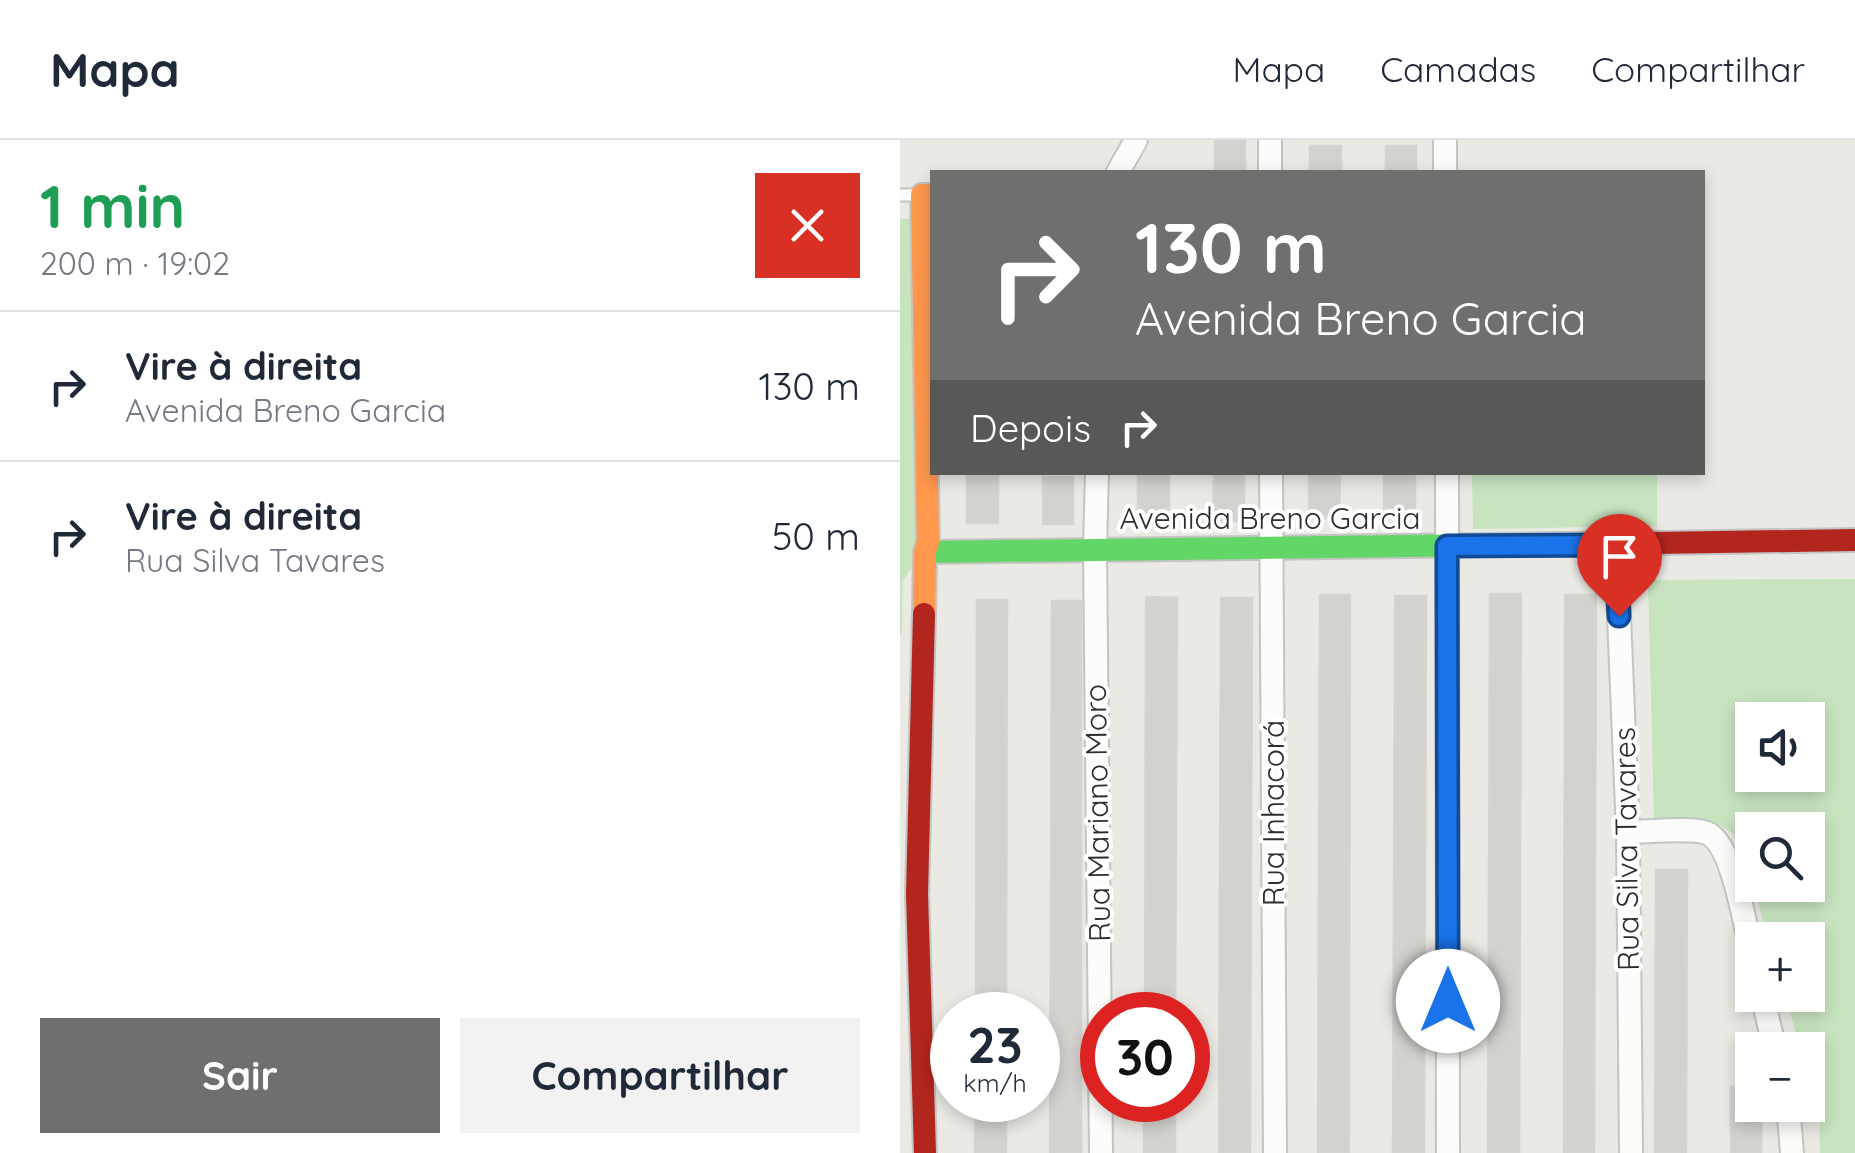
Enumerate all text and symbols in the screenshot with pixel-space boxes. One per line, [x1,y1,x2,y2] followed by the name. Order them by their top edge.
[50,39,180,99] text: Mapa
[1233,47,1325,91] text: Mapa
[1380,47,1536,91] text: Camadas
[1591,47,1805,91] text: Compartilhar
[40,168,185,243] text: 1 min
[755,173,860,278] button: close
[1135,203,1327,291] text: 130 m
[970,210,1100,340] icon: right
[40,243,230,283] text: 200 m · 19:02
[1135,290,1587,346] text: Avenida Breno Garcia
[125,342,362,390] text: Vire à direita
[40,359,95,414] icon: right
[758,362,860,410] text: 130 m
[125,390,446,430] text: Avenida Breno Garcia
[1111,400,1166,455] icon: right
[970,404,1091,452] text: Depois
[125,492,362,540] text: Vire à direita
[1119,499,1421,537] street label: Avenida Breno Garcia
[40,509,95,564] icon: right
[772,512,860,560] text: 50 m
[1577,514,1662,617] pin
[1592,529,1647,584] icon: arrive
[125,540,385,580] text: Rua Silva Tavares
[1076,684,1118,942] street label: Rua Mariano Moro
[1735,702,1825,1122] map controls
[1735,702,1825,792] button: sound
[1254,720,1292,906] street label: Rua Inhacorá
[1605,727,1647,971] street label: Rua Silva Tavares
[1735,812,1825,902] button: search
[1735,922,1825,1012] button: +
[1396,949,1500,1053] position arrow
[1080,992,1210,1122] speed limit sign: 30
[967,1013,1023,1076] text: 23
[40,1018,440,1133] button: Sair
[460,1018,860,1133] button: Compartilhar
[1735,1032,1825,1122] button: −
[963,1067,1027,1098] text: km/h

